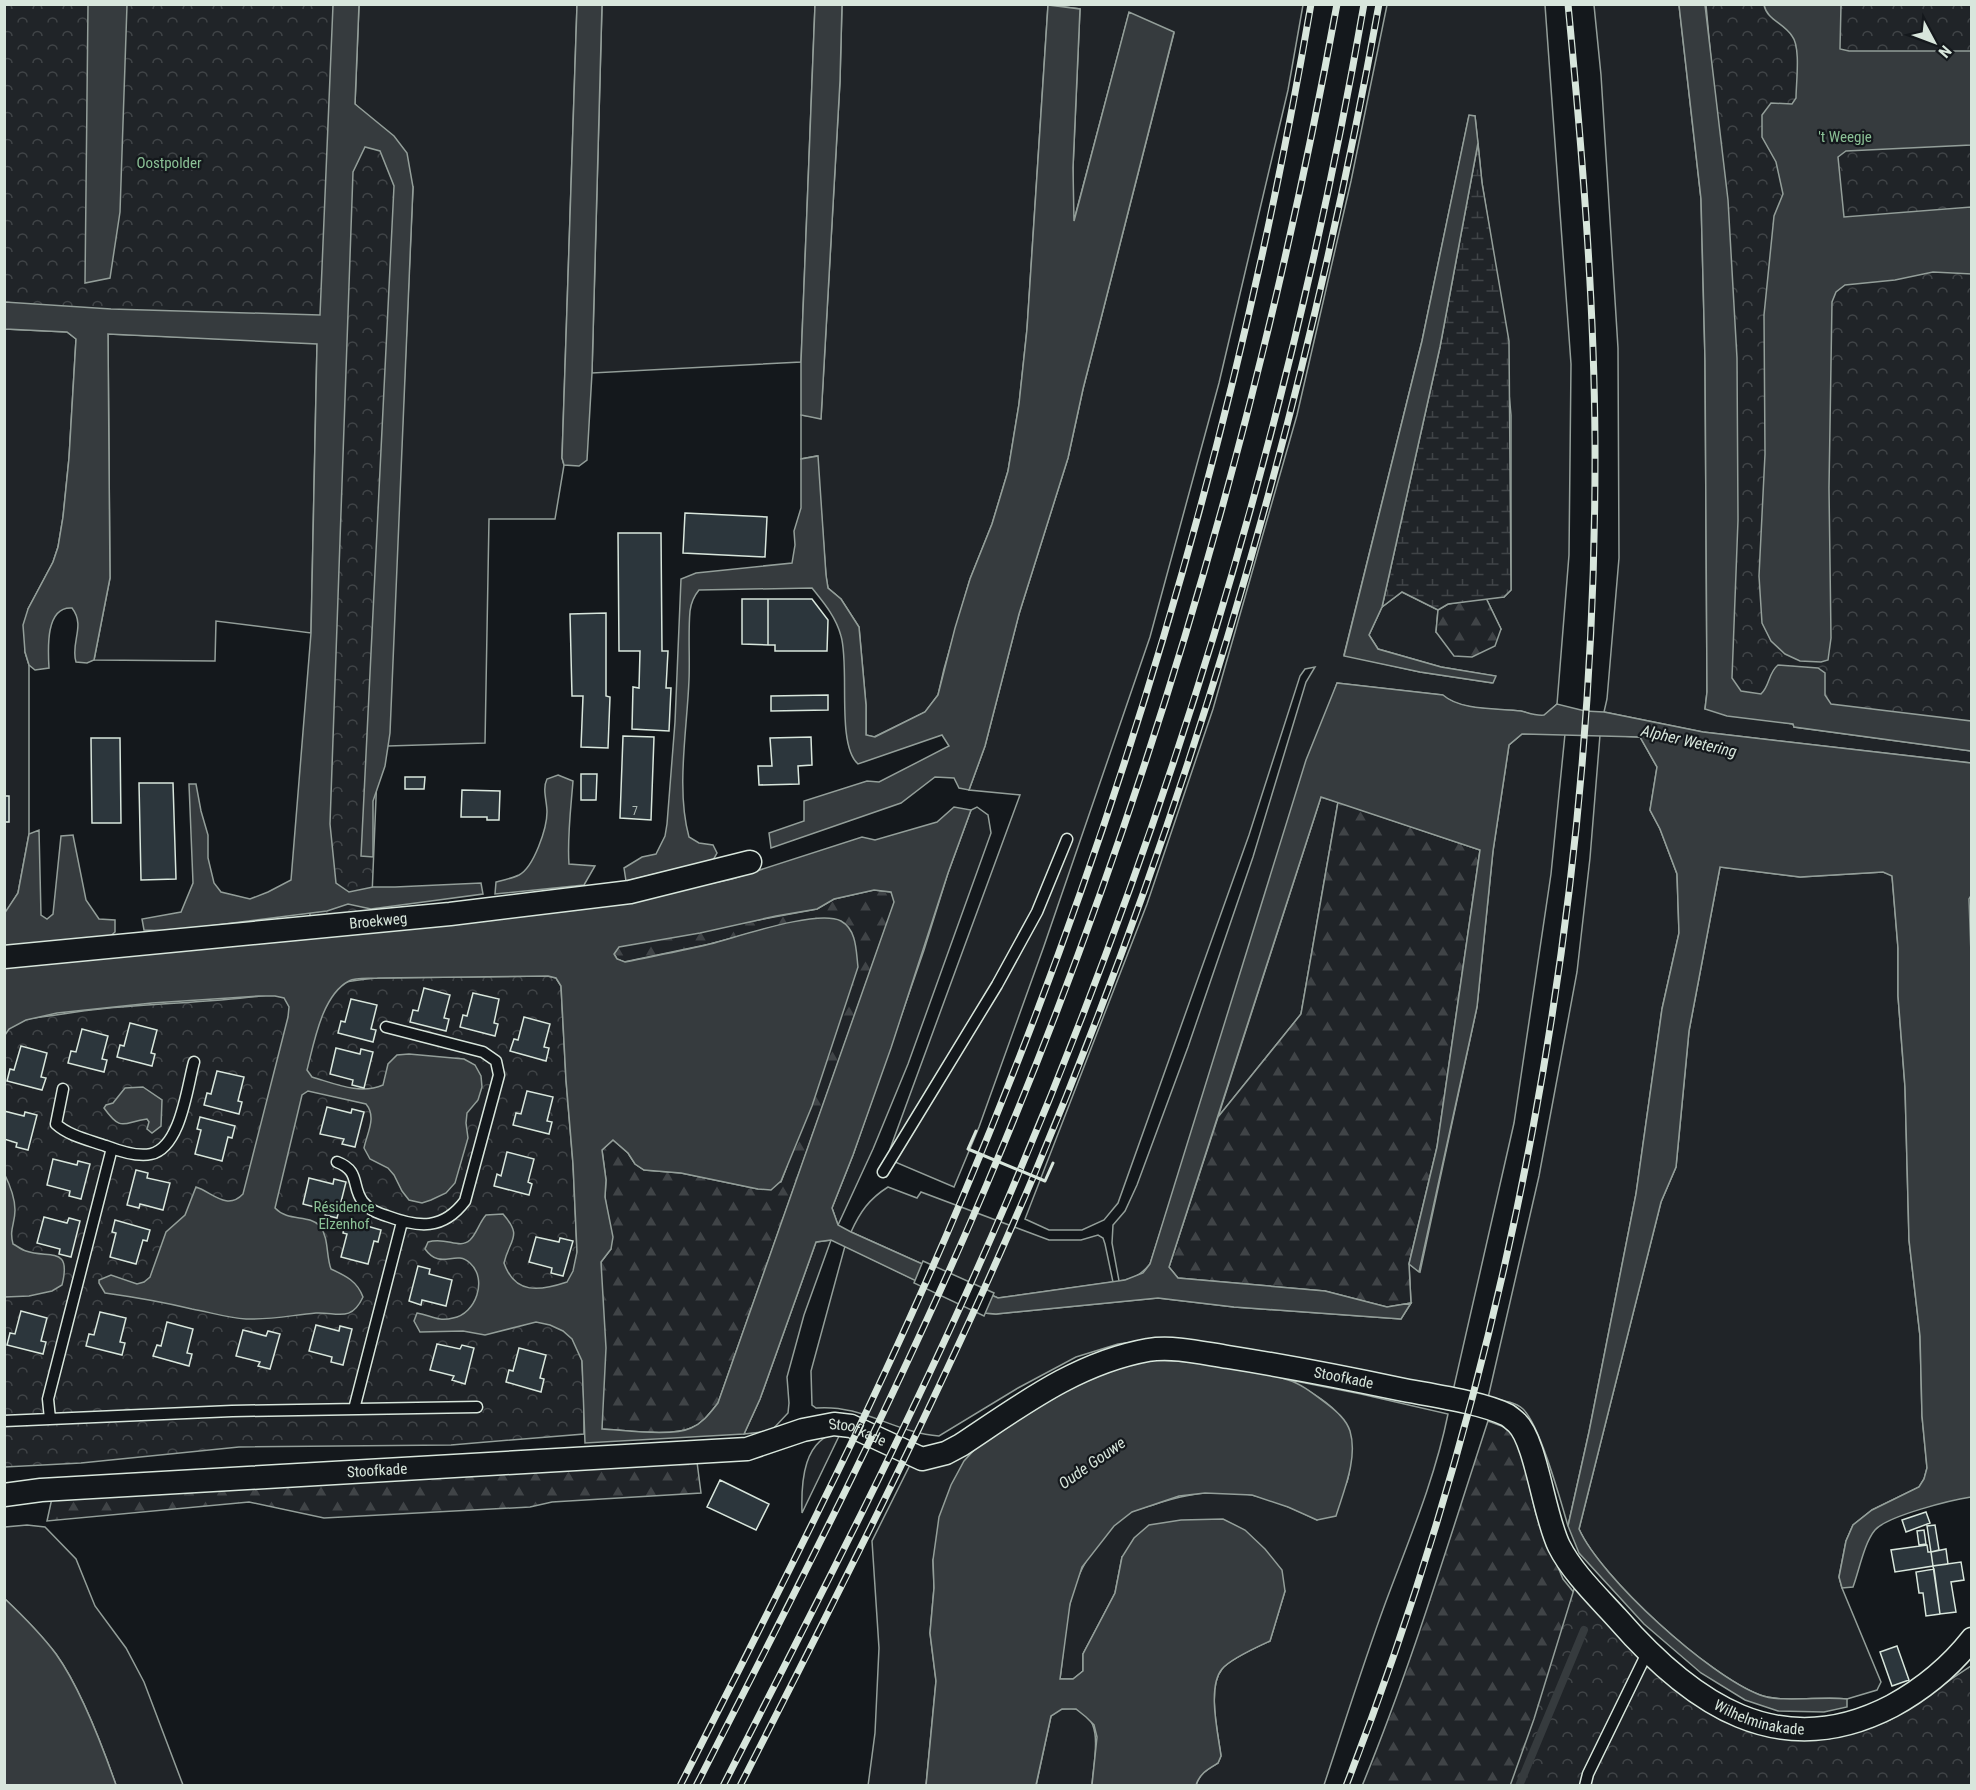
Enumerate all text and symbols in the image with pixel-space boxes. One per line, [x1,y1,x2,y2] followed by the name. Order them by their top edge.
[1904,12,1964,72] north arrow
[1935,42,1955,61] text: N
[1818,128,1872,146] park label: 't Weegje
[136,154,202,172] park label: Oostpolder
[1638,721,1739,761] water label: Alpher Wetering
[632,804,638,818] house number: 7
[348,909,408,933] street label: Broekweg
[314,1198,374,1233] park label: Résidence Elzenhof
[1312,1363,1375,1392] street label: Stoofkade
[827,1415,889,1450] street label: Stoofkade
[1055,1433,1129,1493] water label: Oude Gouwe
[346,1460,408,1481] street label: Stoofkade
[1711,1696,1805,1738] street label: Wilhelminakade

